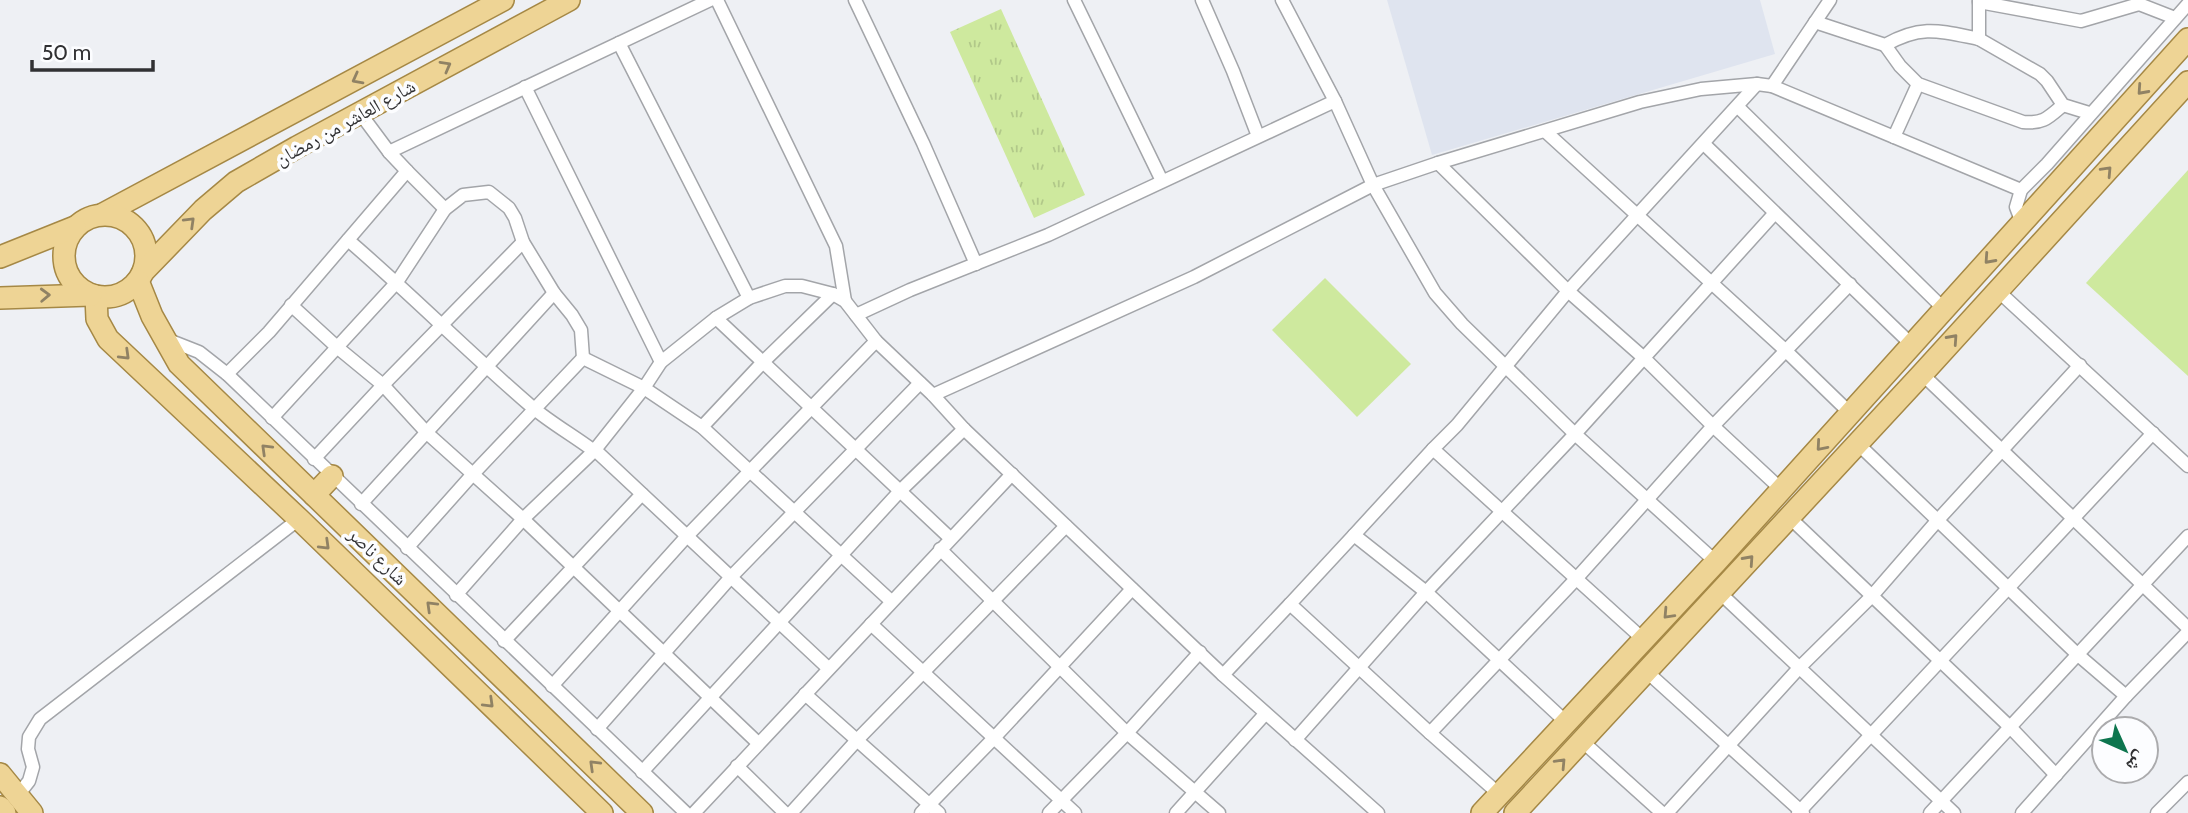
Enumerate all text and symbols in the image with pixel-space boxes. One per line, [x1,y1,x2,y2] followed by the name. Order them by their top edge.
[32,28,152,72] scale bar
[42,40,91,65] text: 50 m
[439,61,452,75] one-way arrow
[352,71,364,84] one-way arrow
[271,74,419,171] street label: شارع العاشر من رمضان
[2138,82,2150,95] one-way arrow
[2098,166,2111,179] one-way arrow
[182,218,195,231] one-way arrow
[1985,251,1998,264] one-way arrow
[40,288,51,303] one-way arrow
[1944,334,1957,347] one-way arrow
[117,346,130,359] one-way arrow
[1817,438,1829,451] one-way arrow
[261,445,274,458] one-way arrow
[343,522,412,590] street label: شارع ناصر
[317,537,330,550] one-way arrow
[1741,555,1753,568] one-way arrow
[426,602,439,615] one-way arrow
[1664,606,1676,619] one-way arrow
[481,695,494,708] one-way arrow
[2090,715,2160,785] north arrow
[2121,746,2152,777] text: ش
[1553,758,1566,771] one-way arrow
[589,761,602,774] one-way arrow

